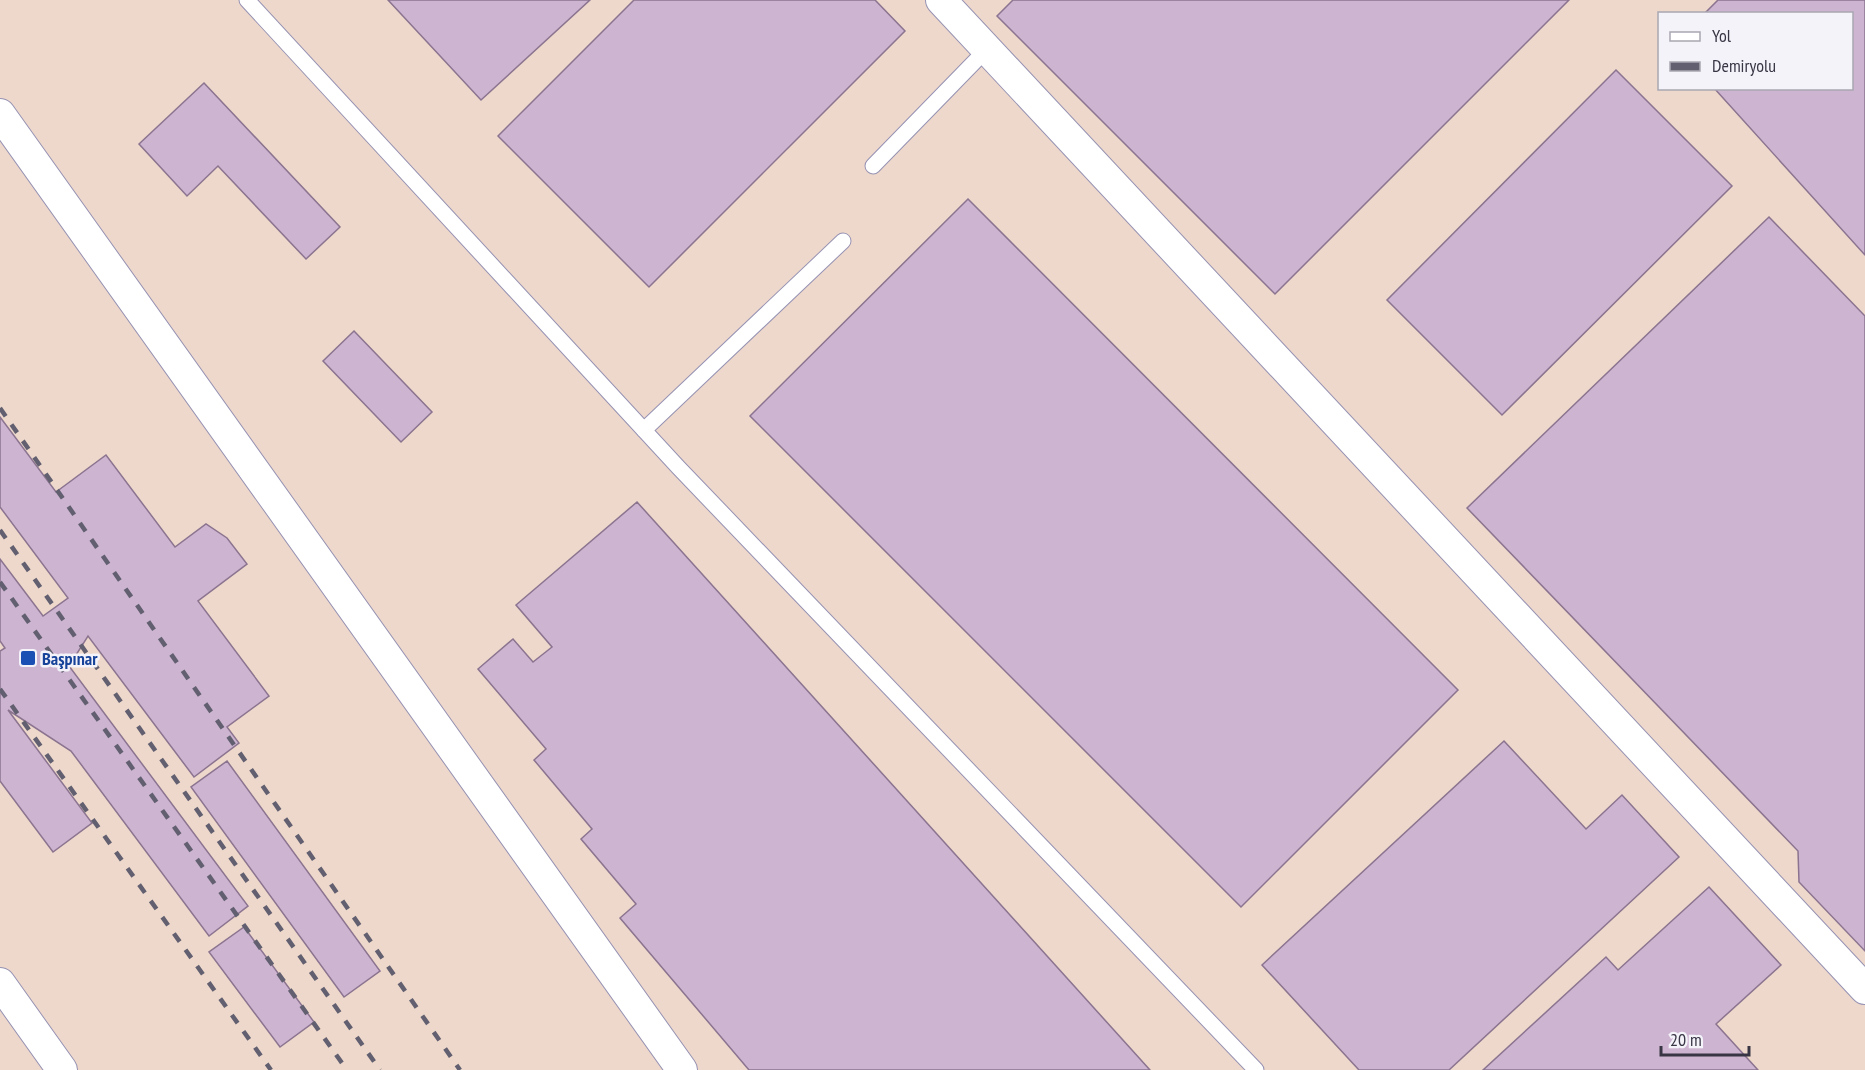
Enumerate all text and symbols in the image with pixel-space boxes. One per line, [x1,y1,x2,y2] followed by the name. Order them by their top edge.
[1658,12,1853,90] legend
[1712,24,1732,47] text: Yol
[1712,54,1776,77] text: Demiryolu
[42,647,98,670] place label: Başpınar
[19,649,37,667] marker: Başpınar
[1661,1019,1750,1057] scale bar
[1670,1028,1702,1051] text: 20 m

